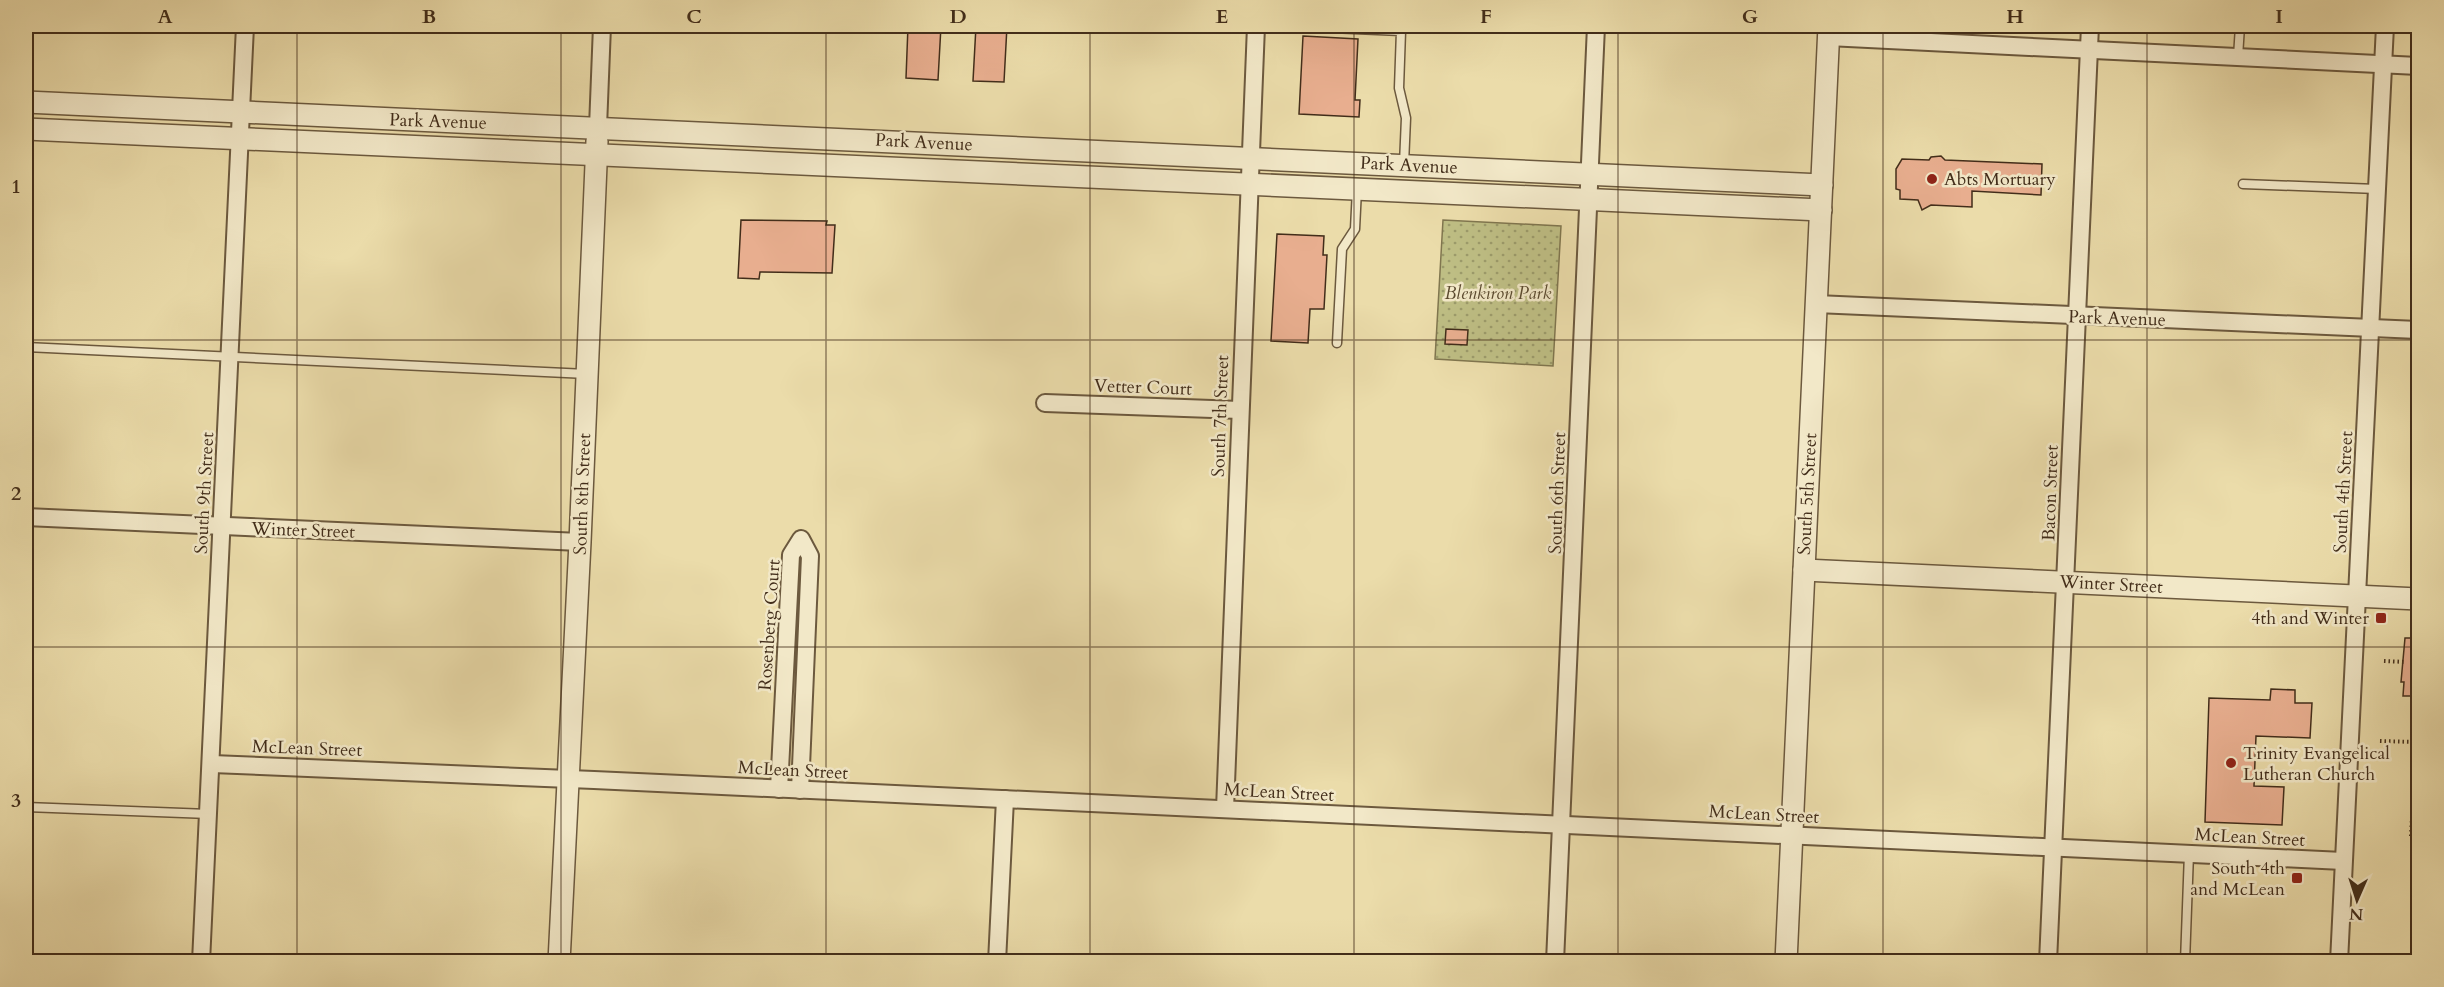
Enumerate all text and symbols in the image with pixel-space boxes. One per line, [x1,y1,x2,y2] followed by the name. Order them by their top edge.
[157,3,173,30] text: A
[422,3,436,30] text: B
[686,3,702,30] text: C
[949,3,967,30] text: D
[1216,3,1228,30] text: E
[1480,3,1492,30] text: F
[1742,3,1758,30] text: G
[2006,3,2024,30] text: H
[2275,3,2283,30] text: I
[389,107,487,136] street label: Park Avenue
[874,127,973,158] street label: Park Avenue
[1359,150,1458,181] street label: Park Avenue
[1944,167,2056,192] place label: Abts Mortuary
[1925,172,1939,186] marker: Abts Mortuary
[11,173,21,200] text: 1
[1445,281,1551,306] park label: Blenkiron Park
[2068,304,2166,333] street label: Park Avenue
[1206,354,1235,477] street label: South 7th Street
[1094,373,1193,402] street label: Vetter Court
[2328,430,2359,554] street label: South 4th Street
[189,431,220,555] street label: South 9th Street
[1543,431,1572,554] street label: South 6th Street
[568,432,597,555] street label: South 8th Street
[1792,432,1823,556] street label: South 5th Street
[2036,444,2065,542] street label: Bacon Street
[11,480,21,507] text: 2
[250,516,356,545] street label: Winter Street
[752,558,787,692] street label: Rosenberg Court
[2058,569,2164,600] street label: Winter Street
[2251,606,2369,631] place label: 4th and Winter
[2374,611,2388,625] marker: 4th and Winter
[251,734,363,763] street label: McLean Street
[2243,741,2390,787] place label: Trinity Evangelical Lutheran Church
[737,755,849,786] street label: McLean Street
[2224,756,2238,770] marker: Trinity Evangelical Lutheran Church
[1223,777,1335,808] street label: McLean Street
[11,787,21,814] text: 3
[1708,799,1820,830] street label: McLean Street
[2194,822,2306,853] street label: McLean Street
[2190,856,2286,902] place label: South 4th and McLean
[2327,870,2387,930] north arrow
[2290,871,2304,885] marker: South 4th and McLean
[2349,903,2364,925] text: N

